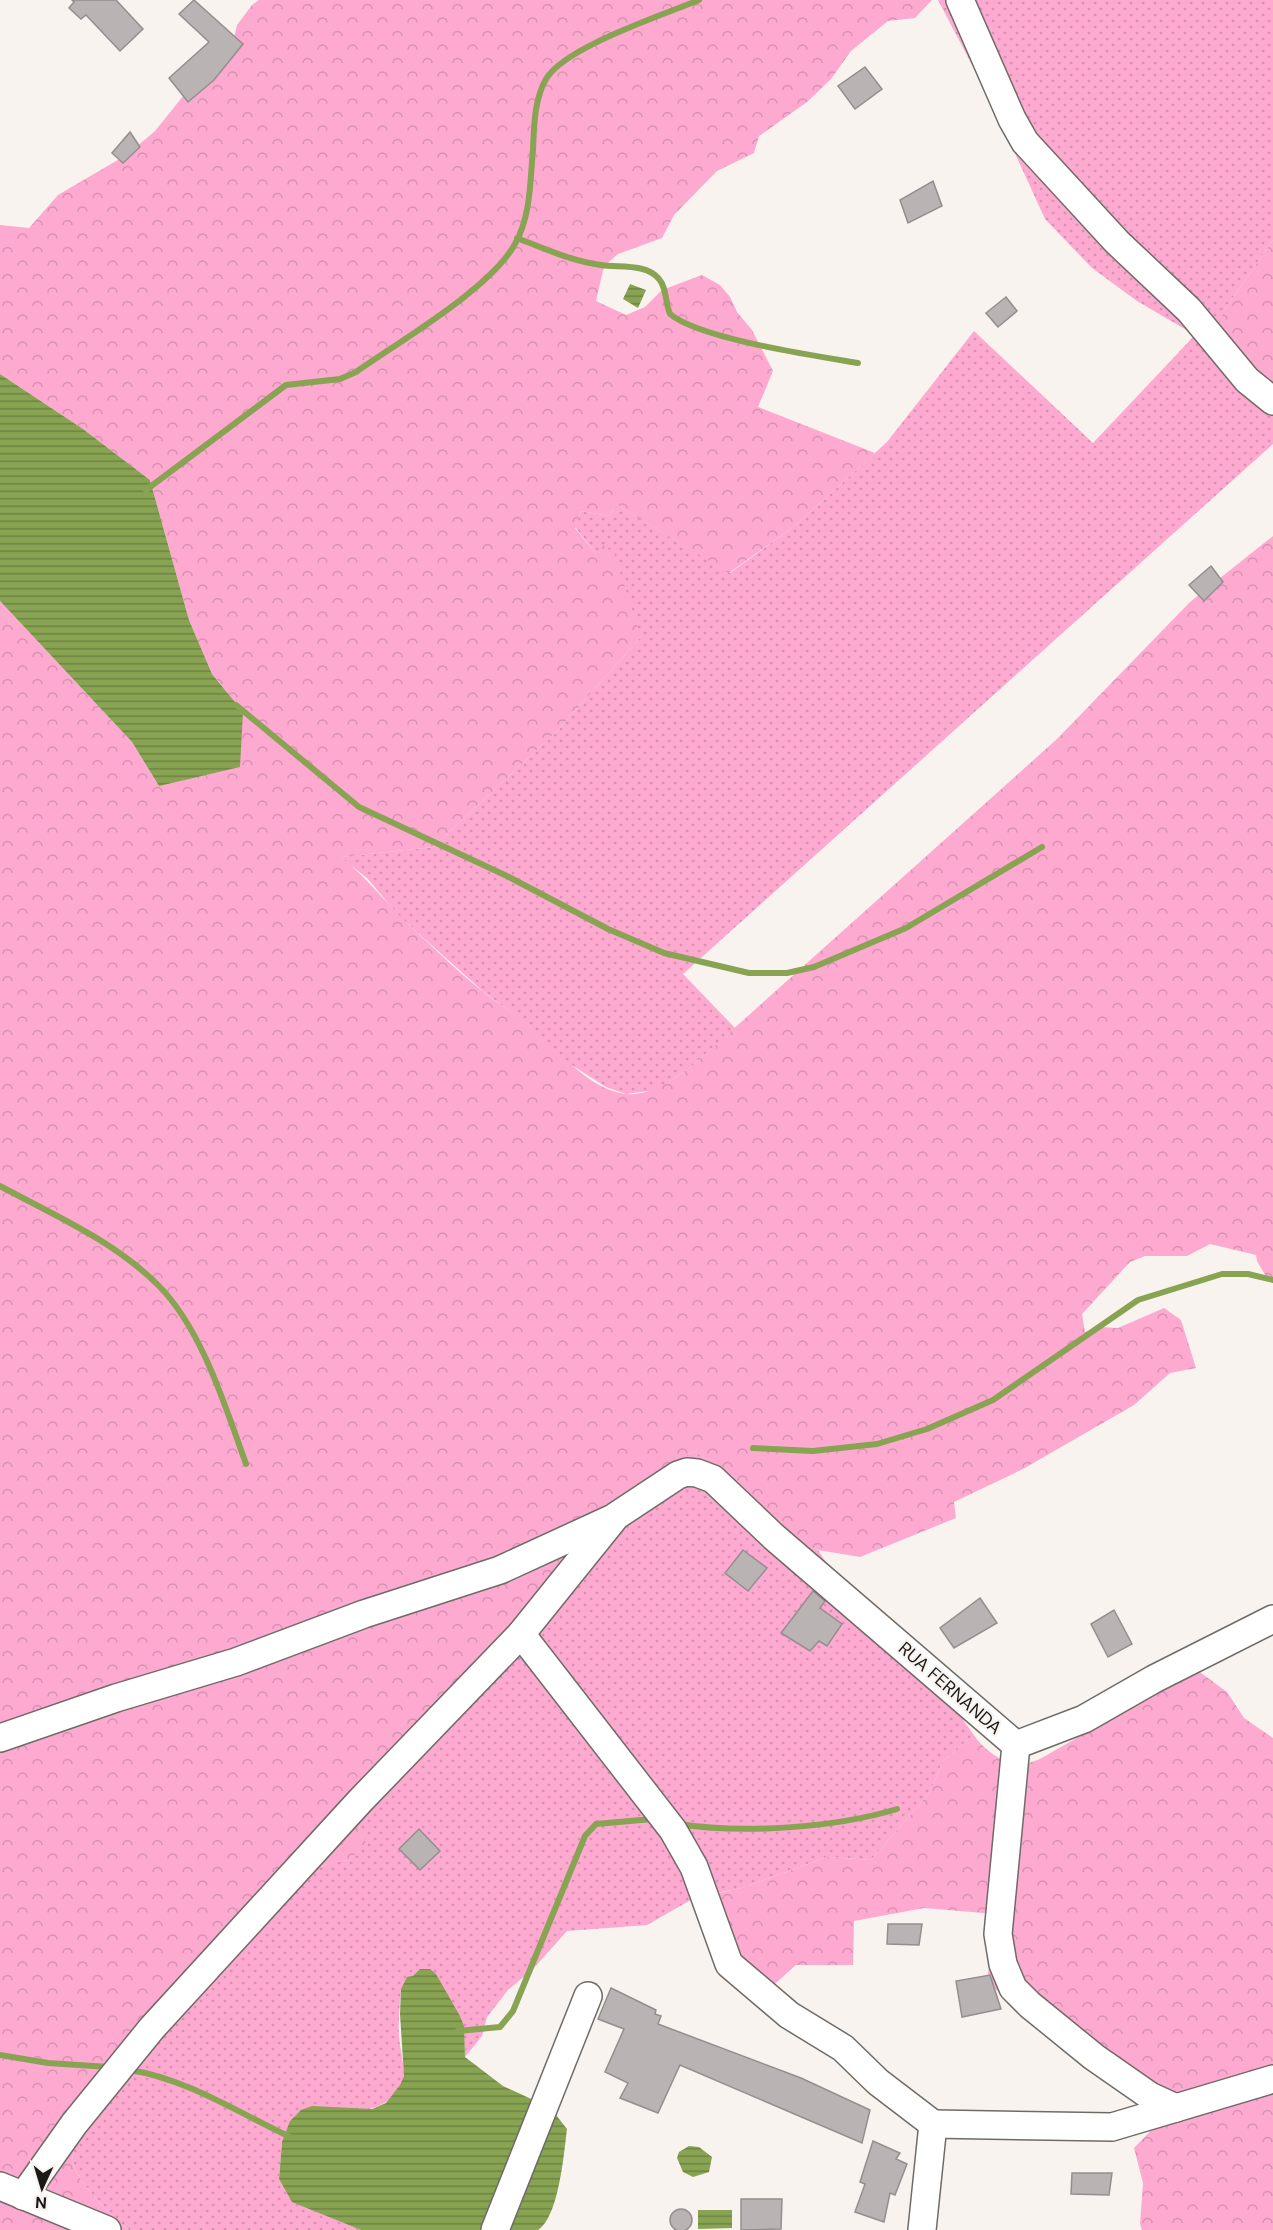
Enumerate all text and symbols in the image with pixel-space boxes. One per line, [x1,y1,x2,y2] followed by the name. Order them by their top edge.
[893,1636,1007,1740] street label: RUA FERNANDA
[12,2158,72,2218] north arrow
[34,2192,48,2213] text: N

